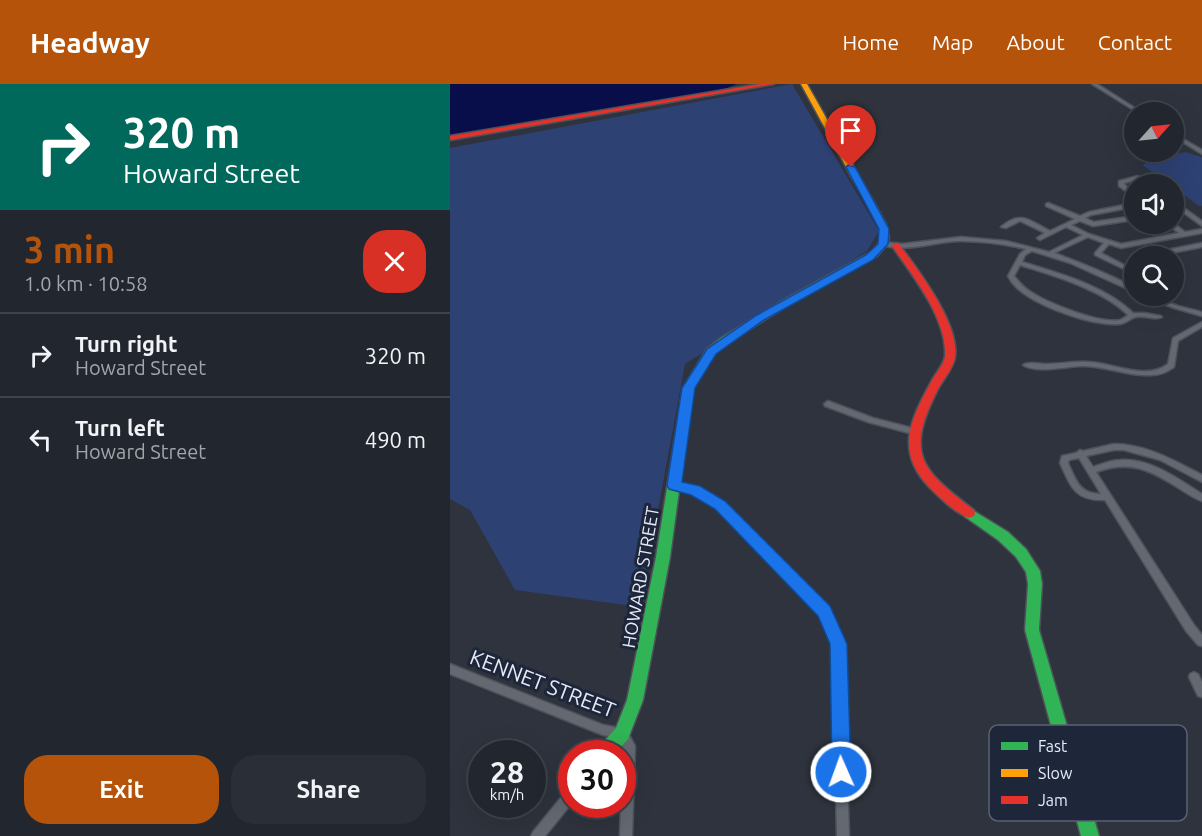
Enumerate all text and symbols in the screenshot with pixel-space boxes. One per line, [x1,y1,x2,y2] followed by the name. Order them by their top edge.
[30,27,150,58] text: Headway
[842,30,899,54] text: Home
[932,30,973,54] text: Map
[1006,30,1065,54] text: About
[1098,30,1172,54] text: Contact
[1124,102,1184,162] north arrow
[1124,102,1184,306] map controls
[825,105,876,167] pin
[24,108,102,186] icon: right
[123,109,240,156] text: 320 m
[834,114,867,147] icon: arrive
[123,158,300,188] text: Howard Street
[1124,174,1184,234] button: sound
[24,229,115,270] text: 3 min
[363,230,426,293] button: close
[1124,246,1184,306] button: search
[24,272,148,295] text: 1.0 km · 10:58
[75,331,177,356] text: Turn right
[24,339,57,372] icon: right
[365,343,426,368] text: 320 m
[75,356,206,379] text: Howard Street
[75,415,165,440] text: Turn left
[24,423,57,456] icon: left
[365,427,426,452] text: 490 m
[75,440,206,463] text: Howard Street
[618,505,662,649] street label: HOWARD STREET
[467,644,619,722] street label: KENNET STREET
[989,725,1187,821] legend
[1038,737,1068,755] text: Fast
[558,740,636,818] speed limit sign: 30
[809,740,873,804] position arrow
[24,755,219,824] button: Exit
[231,755,426,824] button: Share
[490,755,524,789] text: 28
[1038,764,1073,782] text: Slow
[490,786,524,803] text: km/h
[1038,791,1068,809] text: Jam

